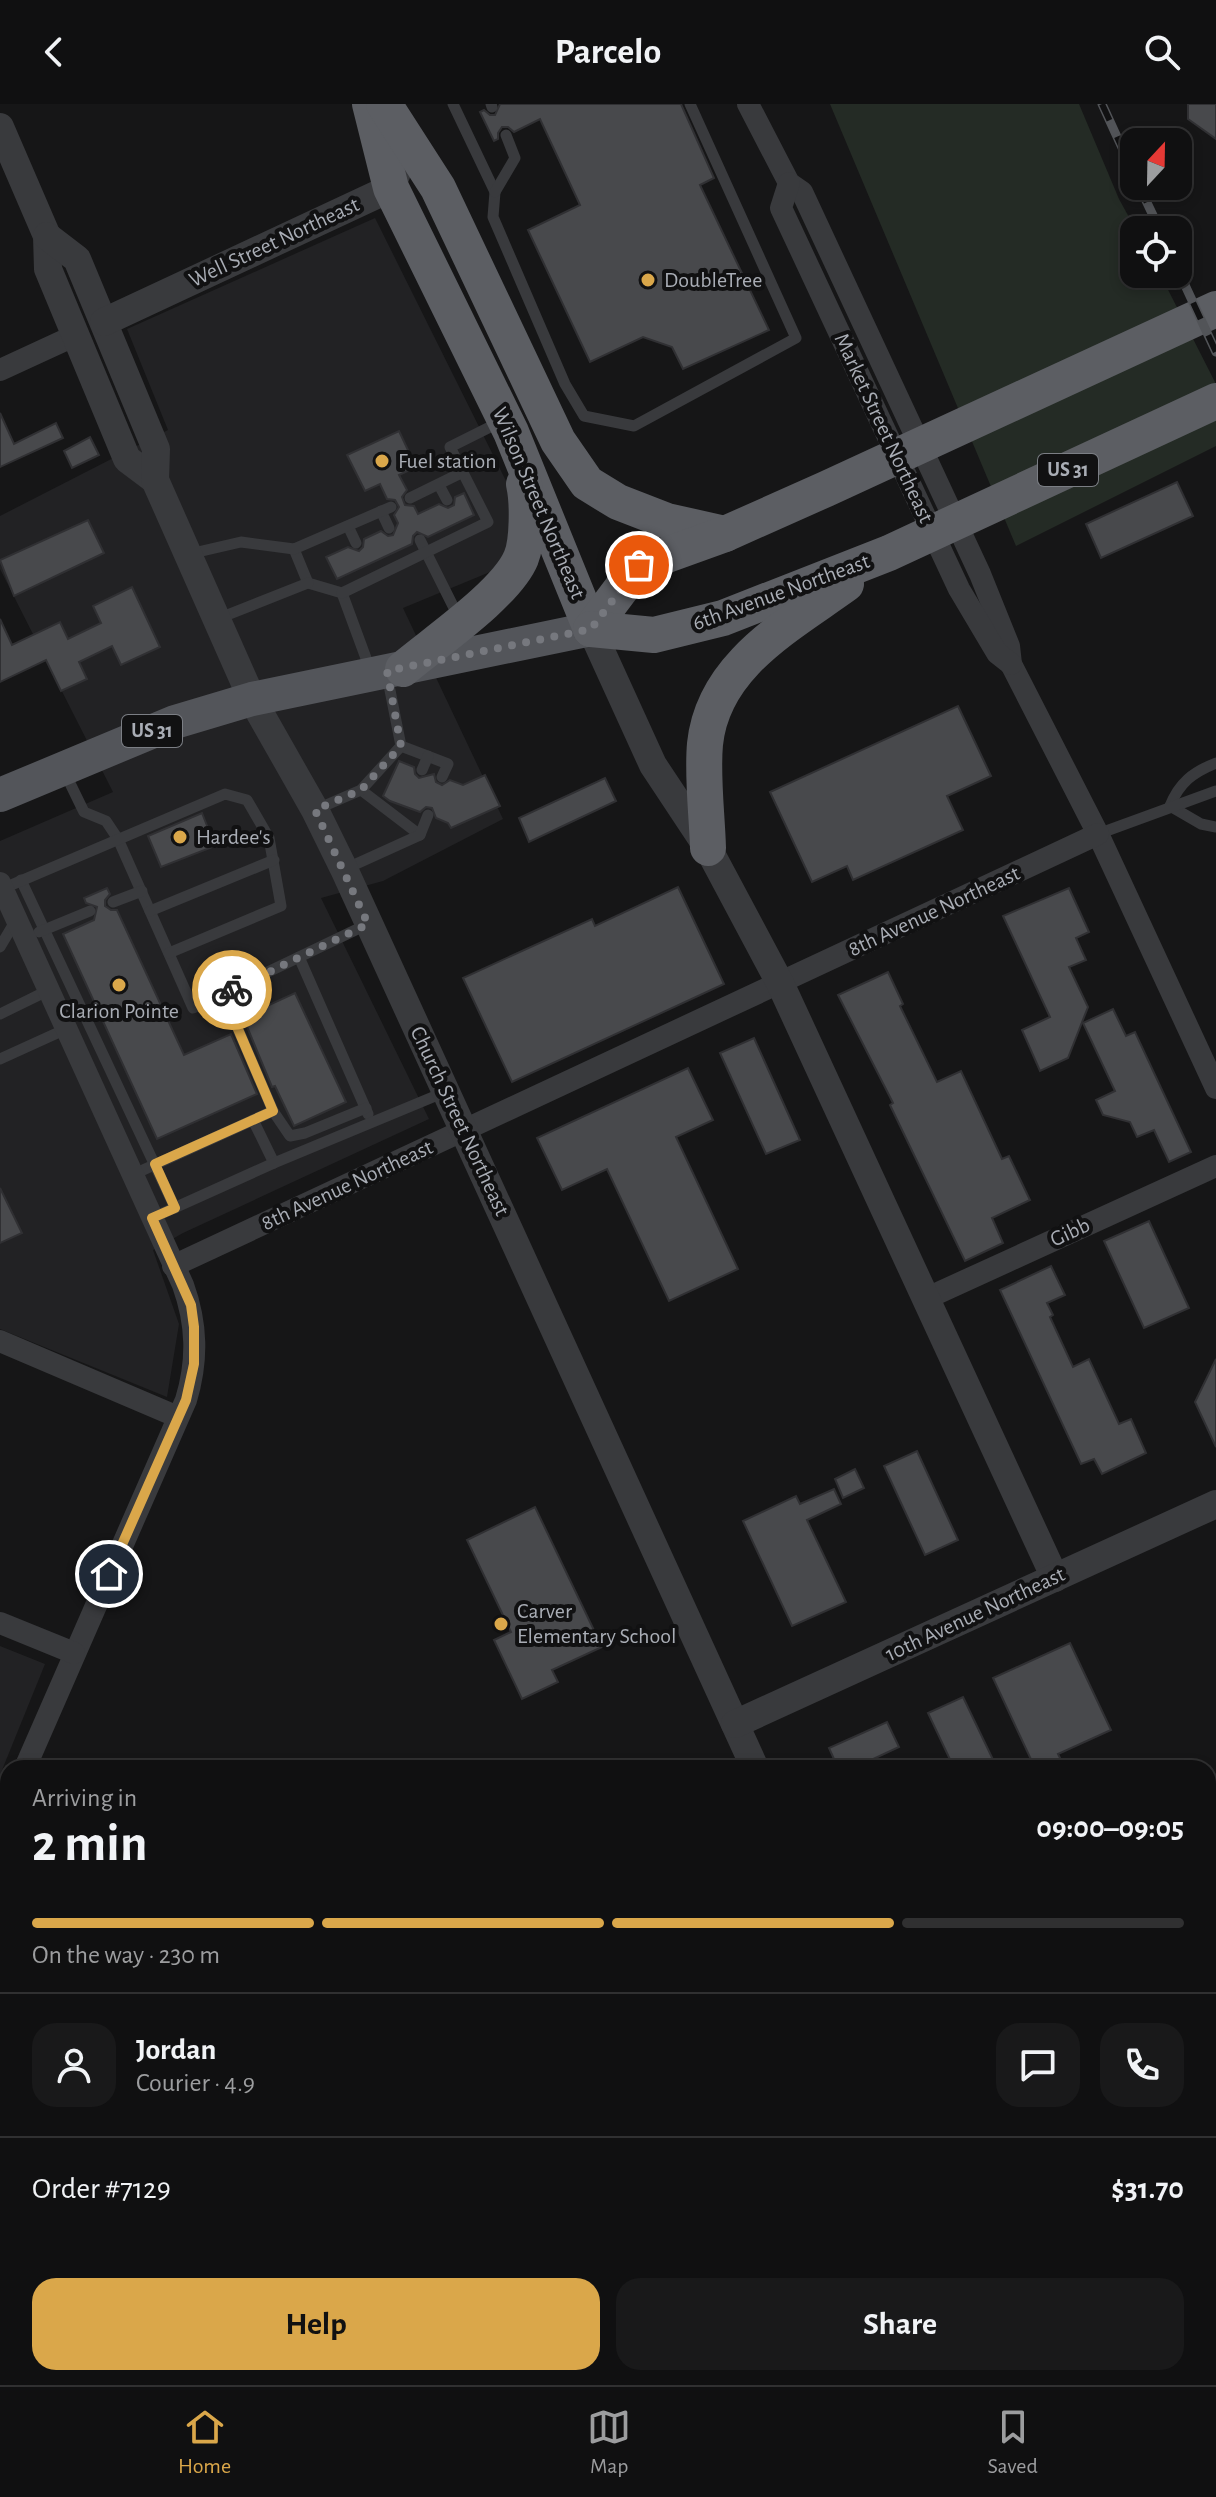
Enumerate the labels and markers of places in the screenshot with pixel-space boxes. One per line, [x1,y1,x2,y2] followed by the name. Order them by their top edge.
[664,269,762,291] place label: DoubleTree
[639,271,657,289] marker: DoubleTree
[398,450,497,472] place label: Fuel station
[373,452,391,470] marker: Fuel station
[605,531,673,599] pin
[196,826,271,848] place label: Hardee's
[171,828,189,846] marker: Hardee's
[110,976,128,994] marker: Clarion Pointe
[59,1000,179,1022] place label: Clarion Pointe
[75,1540,143,1608] pin
[517,1600,677,1647] place label: Carver Elementary School
[492,1615,510,1633] marker: Carver Elementary School

